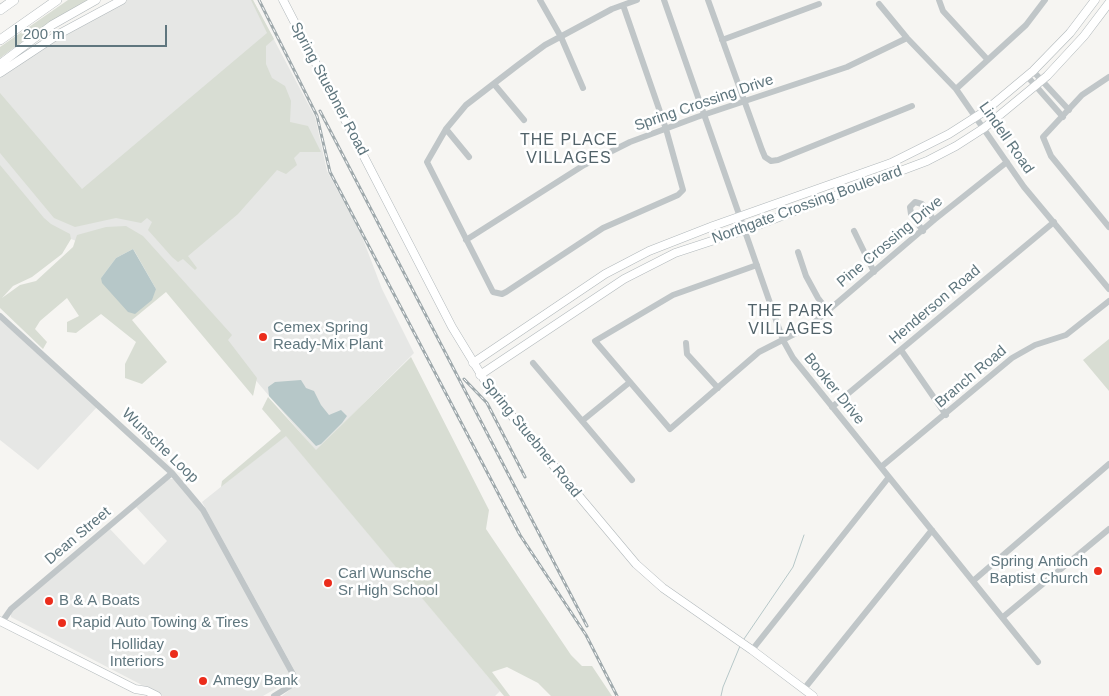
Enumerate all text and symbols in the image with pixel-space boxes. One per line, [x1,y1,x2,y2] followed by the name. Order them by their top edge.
[18,15,170,47] scale bar
[286,19,372,159] street label: Spring Stuebner Road
[23,25,65,42] text: 200 m
[632,71,776,135] street label: Spring Crossing Drive
[975,99,1037,177] street label: Lindell Road
[519,131,619,169] district label: THE PLACE VILLAGES
[710,162,904,248] street label: Northgate Crossing Boulevard
[833,193,947,291] street label: Pine Crossing Drive
[886,262,984,348] street label: Henderson Road
[747,302,835,340] district label: THE PARK VILLAGES
[273,319,383,354] place label: Cemex Spring Ready-Mix Plant
[257,331,269,343] marker: Cemex Spring Ready-Mix Plant
[932,342,1010,412] street label: Branch Road
[800,350,868,428] street label: Booker Drive
[477,375,585,501] street label: Spring Stuebner Road
[118,405,202,487] street label: Wunsche Loop
[42,503,114,569] street label: Dean Street
[990,553,1088,588] place label: Spring Antioch Baptist Church
[338,565,438,600] place label: Carl Wunsche Sr High School
[1092,565,1104,577] marker: Spring Antioch Baptist Church
[322,577,334,589] marker: Carl Wunsche Sr High School
[59,592,140,610] place label: B & A Boats
[43,595,55,607] marker: B & A Boats
[72,614,248,632] place label: Rapid Auto Towing & Tires
[56,617,68,629] marker: Rapid Auto Towing & Tires
[110,636,164,671] place label: Holliday Interiors
[168,648,180,660] marker: Holliday Interiors
[213,672,298,690] place label: Amegy Bank
[197,675,209,687] marker: Amegy Bank

